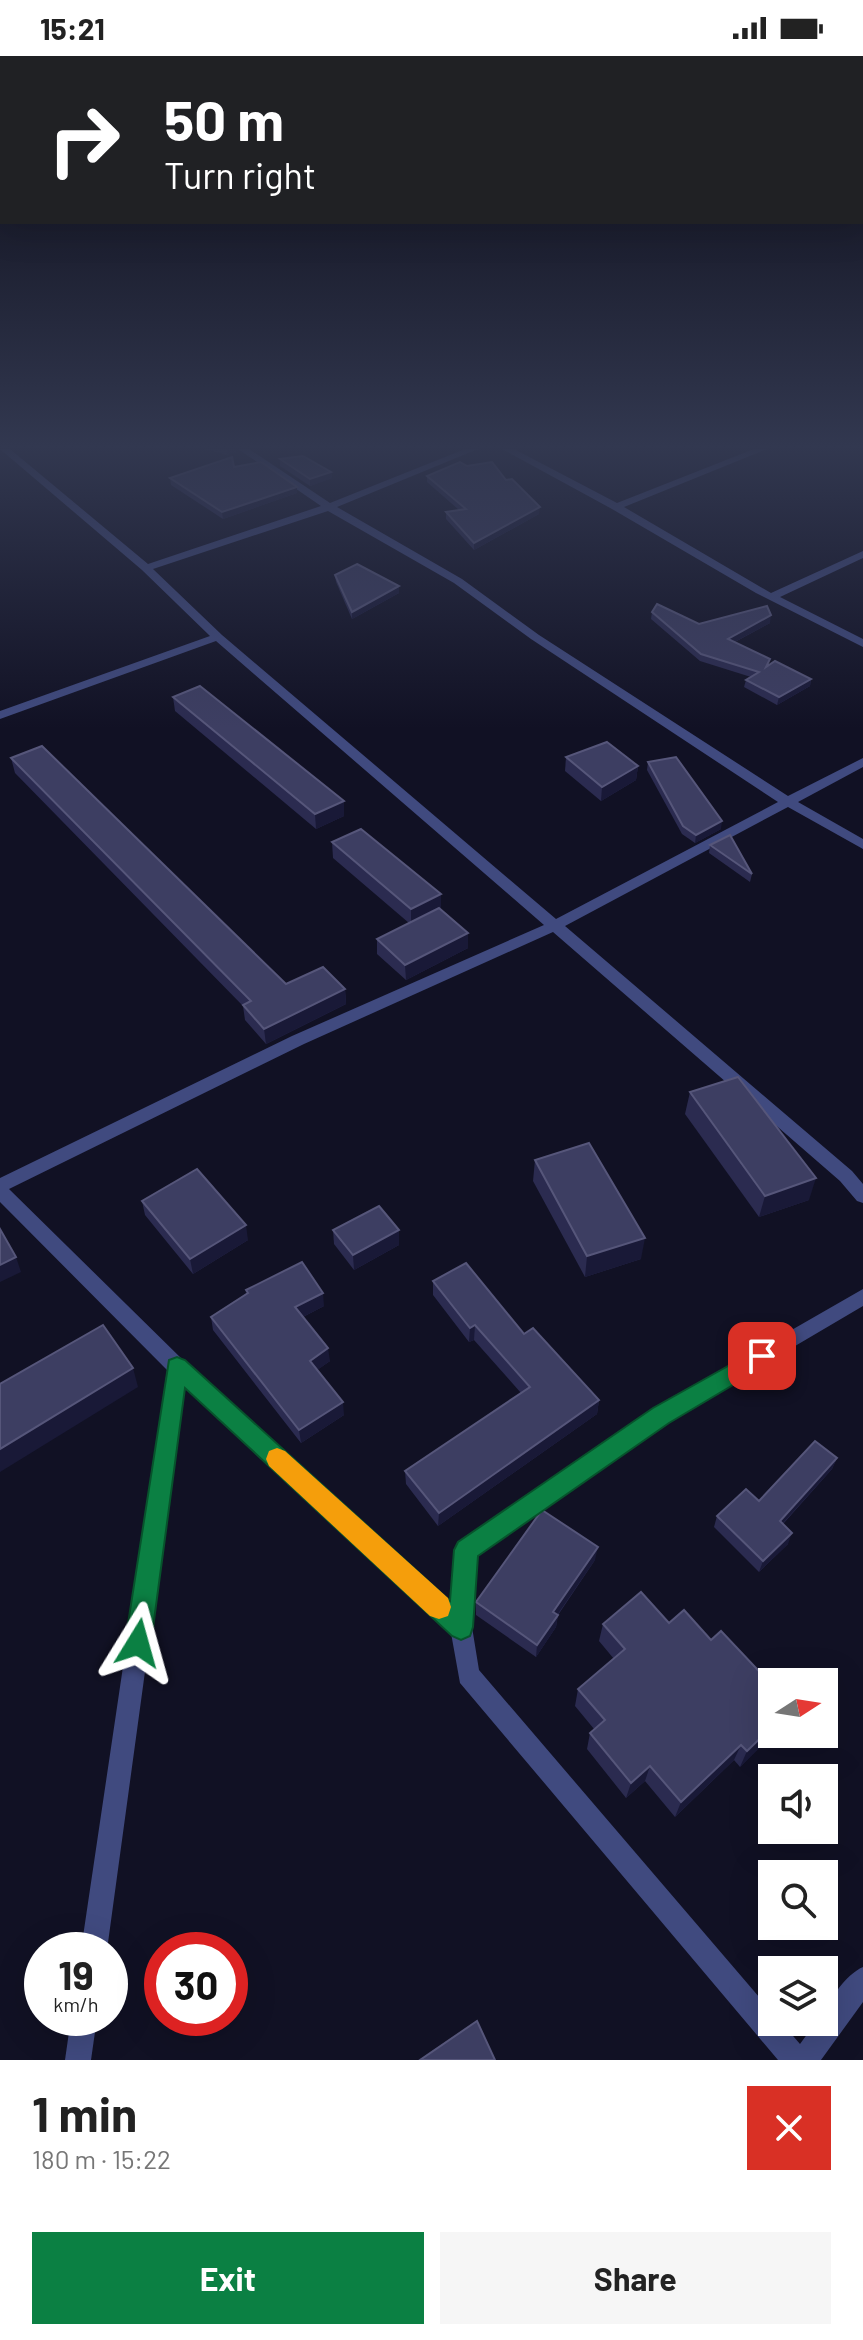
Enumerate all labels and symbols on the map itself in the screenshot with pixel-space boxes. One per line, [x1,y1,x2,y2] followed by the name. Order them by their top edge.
[728,1322,796,1390] pin
[96,1601,180,1685] position arrow
[758,1668,838,1748] north arrow
[144,1932,248,2036] speed limit sign: 30

